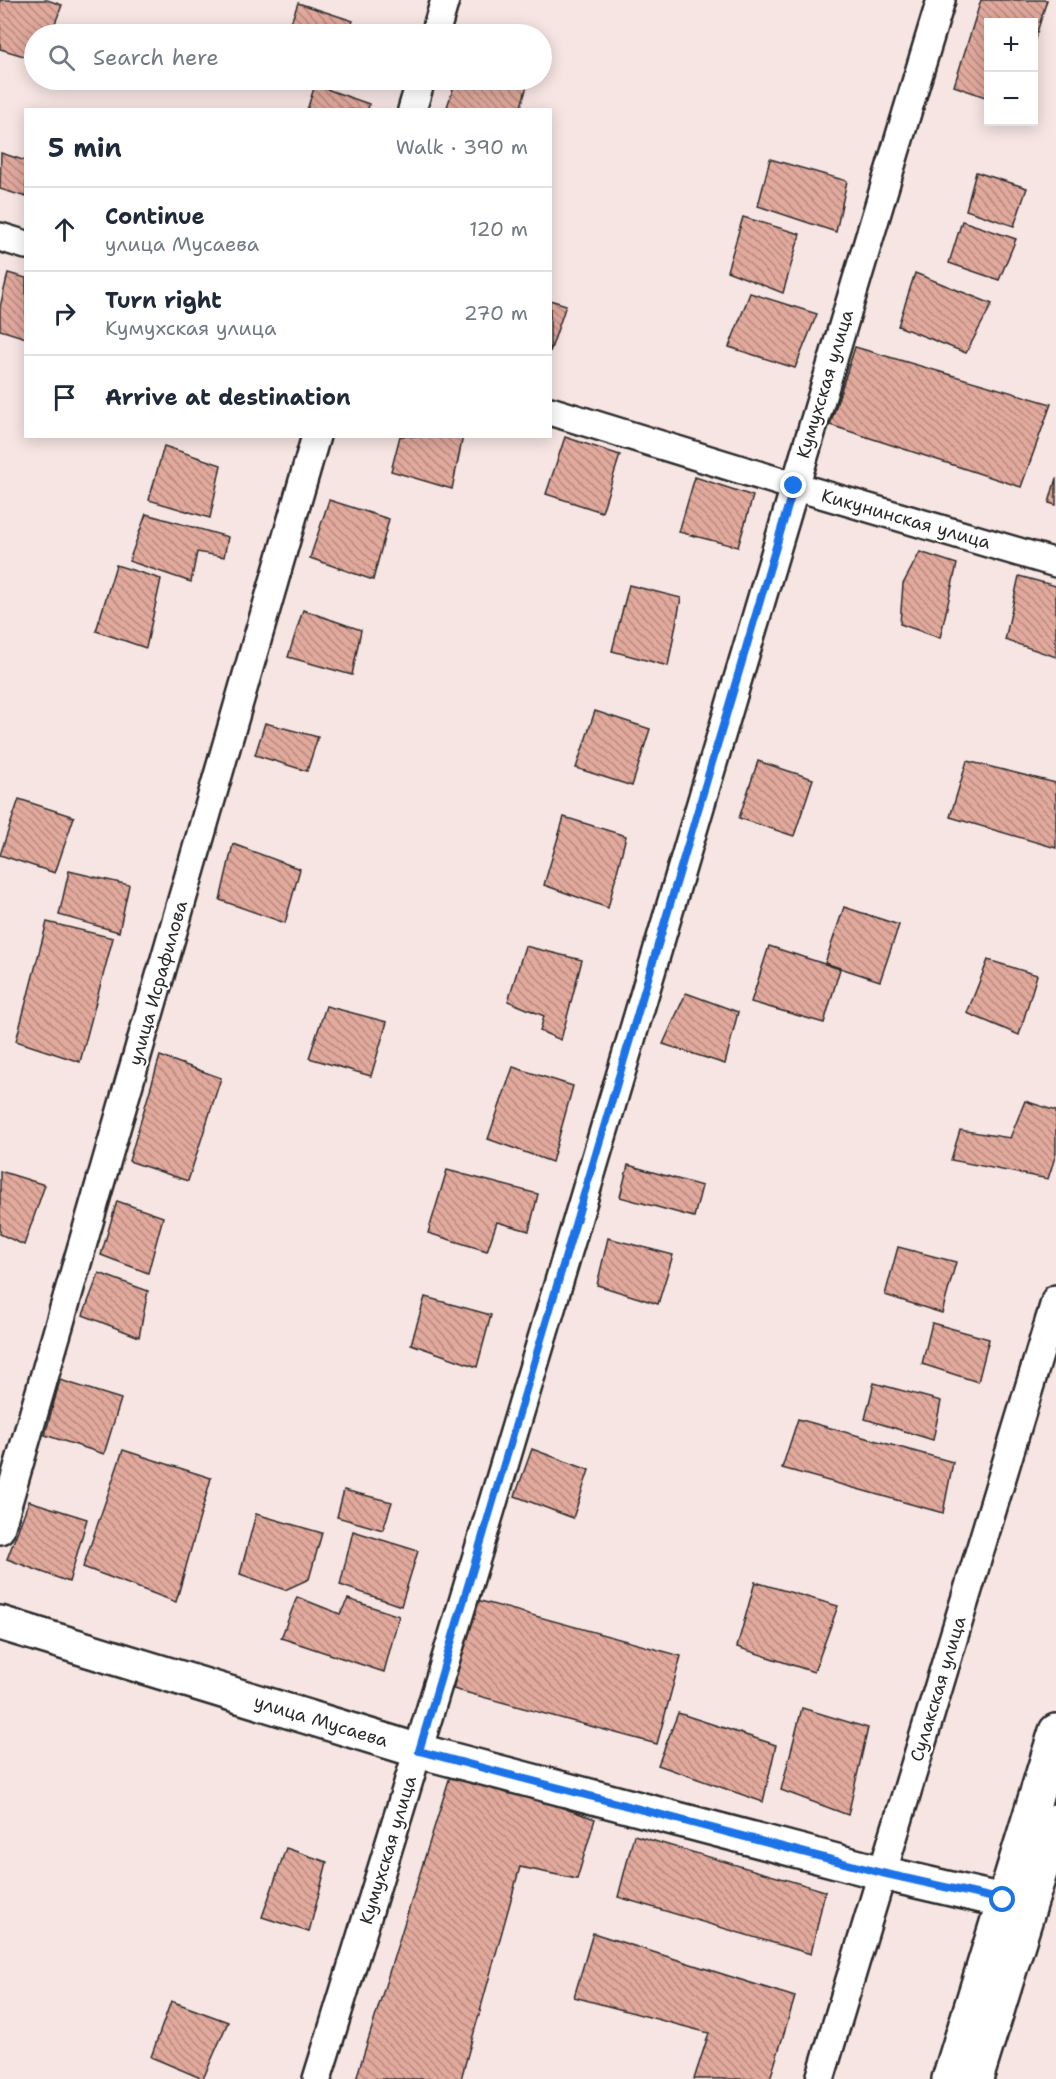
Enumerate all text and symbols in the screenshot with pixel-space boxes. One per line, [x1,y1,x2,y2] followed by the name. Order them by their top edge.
[984,18,1038,126] map controls
[984,18,1038,72] button: +
[24,24,552,90] search box
[45,41,78,74] icon: search
[93,43,219,72] text: Search here
[984,72,1038,126] button: −
[48,130,122,165] text: 5 min
[396,134,528,160] text: Walk · 390 m
[105,202,205,231] text: Continue
[48,213,81,246] icon: ahead
[469,216,528,242] text: 120 m
[105,231,259,257] text: улица Мусаева
[105,286,222,315] text: Turn right
[48,297,81,330] icon: right
[464,300,528,326] text: 270 m
[791,307,859,461] street label: Кумухская улица
[105,315,276,341] text: Кумухская улица
[48,381,81,414] icon: arrive
[105,383,351,412] text: Arrive at destination
[780,472,806,498] route end
[819,483,993,555] street label: Кикунинская улица
[123,898,193,1068] street label: улица Исрафилова
[904,1613,972,1765] street label: Сулакская улица
[251,1689,391,1753] street label: улица Мусаева
[354,1773,422,1927] street label: Кумухская улица
[989,1886,1015,1912] route start

